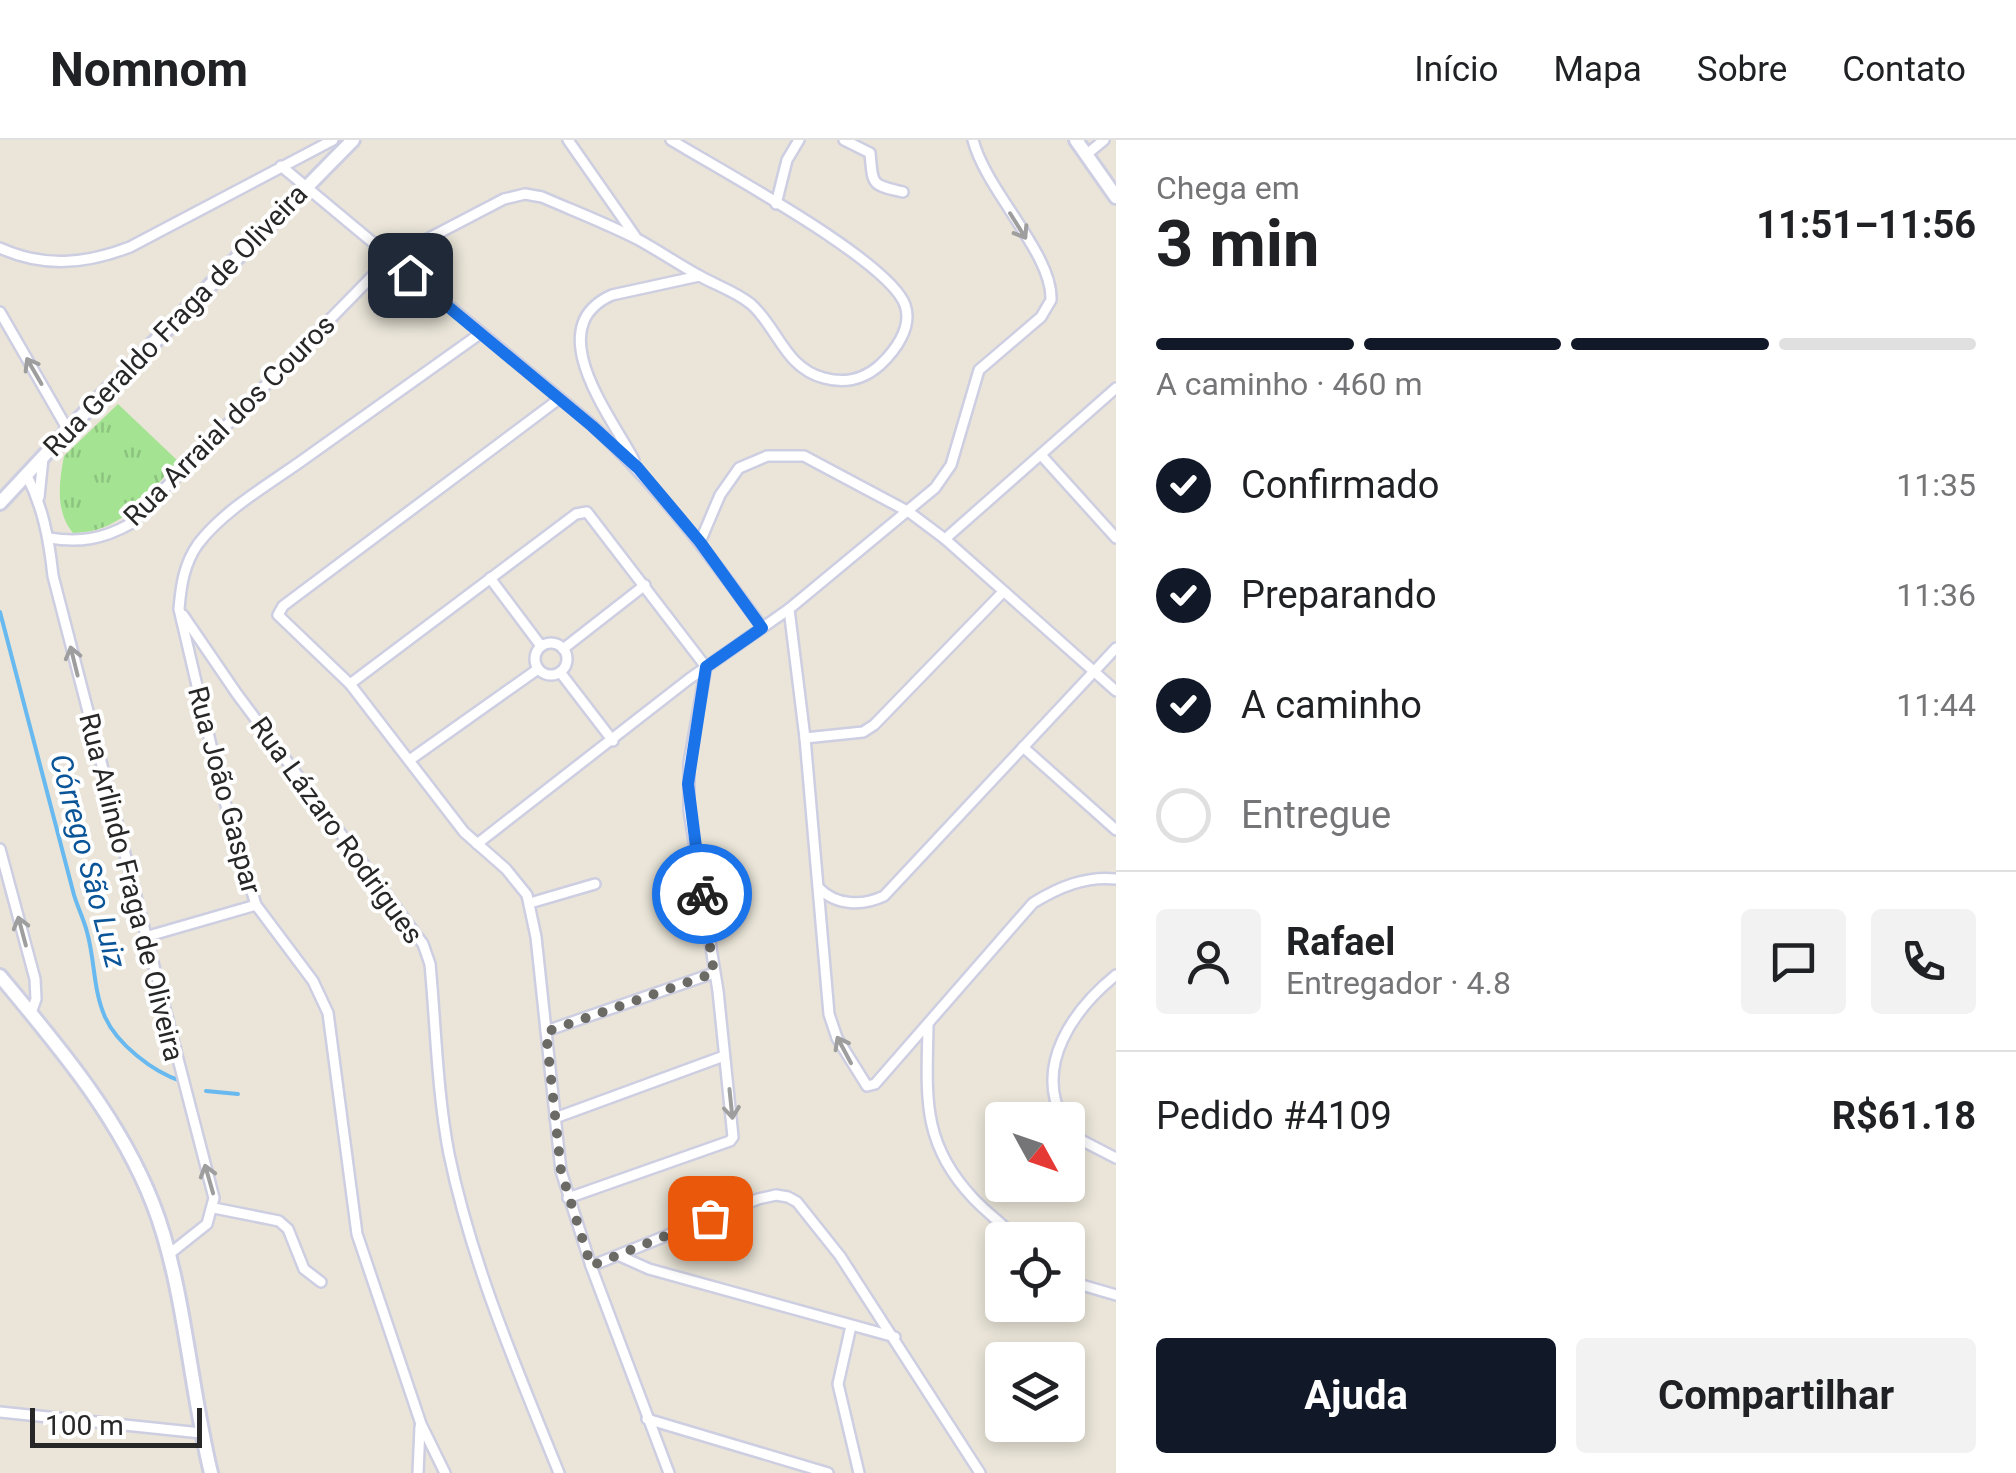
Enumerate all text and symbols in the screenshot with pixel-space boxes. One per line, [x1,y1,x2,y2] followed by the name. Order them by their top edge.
[50,41,248,98] text: Nomnom
[1414,49,1499,90] text: Início
[1554,49,1642,90] text: Mapa
[1697,49,1787,90] text: Sobre
[1842,49,1966,90] text: Contato
[1156,169,1300,207] text: Chega em
[37,177,314,463] street label: Rua Geraldo Fraga de Oliveira
[1756,203,1976,247] text: 11:51–11:56
[1156,206,1319,282] text: 3 min
[1007,211,1028,240] one-way arrow
[368,233,453,318] pin
[383,248,438,303] icon: home
[117,308,342,533] street label: Rua Arraial dos Couros
[24,357,44,386] one-way arrow
[1156,365,1423,403] text: A caminho · 460 m
[1156,458,1211,513] icon: check
[1241,463,1439,507] text: Confirmado
[1896,466,1976,504] text: 11:35
[1156,568,1211,623] icon: check
[1241,573,1437,617] text: Preparando
[1896,576,1976,614] text: 11:36
[64,646,83,677] one-way arrow
[1156,678,1211,733] icon: check
[181,683,268,898] street label: Rua João Gaspar
[1241,683,1422,727] text: A caminho
[1896,686,1976,724] text: 11:44
[72,710,191,1064] street label: Rua Arlindo Fraga de Oliveira
[243,710,430,950] street label: Rua Lázaro Rodrigues
[43,750,134,972] water label: Córrego São Luiz
[1241,793,1391,837] text: Entregue
[652,844,752,944] courier
[675,867,730,922] icon: bike
[1156,909,1261,1014] button: person
[1741,909,1846,1014] button: chat
[1871,909,1976,1014] button: phone
[12,916,30,947] one-way arrow
[1286,920,1395,964] text: Rafael
[1286,964,1511,1002] text: Entregador · 4.8
[834,1035,853,1065] one-way arrow
[721,1088,740,1120] one-way arrow
[1156,1094,1392,1138] text: Pedido #4109
[1832,1094,1976,1138] text: R$61.18
[985,1102,1085,1202] north arrow
[985,1102,1085,1442] map controls
[199,1164,217,1195] one-way arrow
[668,1176,753,1261] pin
[683,1191,738,1246] icon: bag
[985,1222,1085,1322] button: locate
[1156,1338,1556,1453] button: Ajuda
[1576,1338,1976,1453] button: Compartilhar
[985,1342,1085,1442] button: layers
[30,1403,202,1448] scale bar
[45,1409,124,1442] text: 100 m

